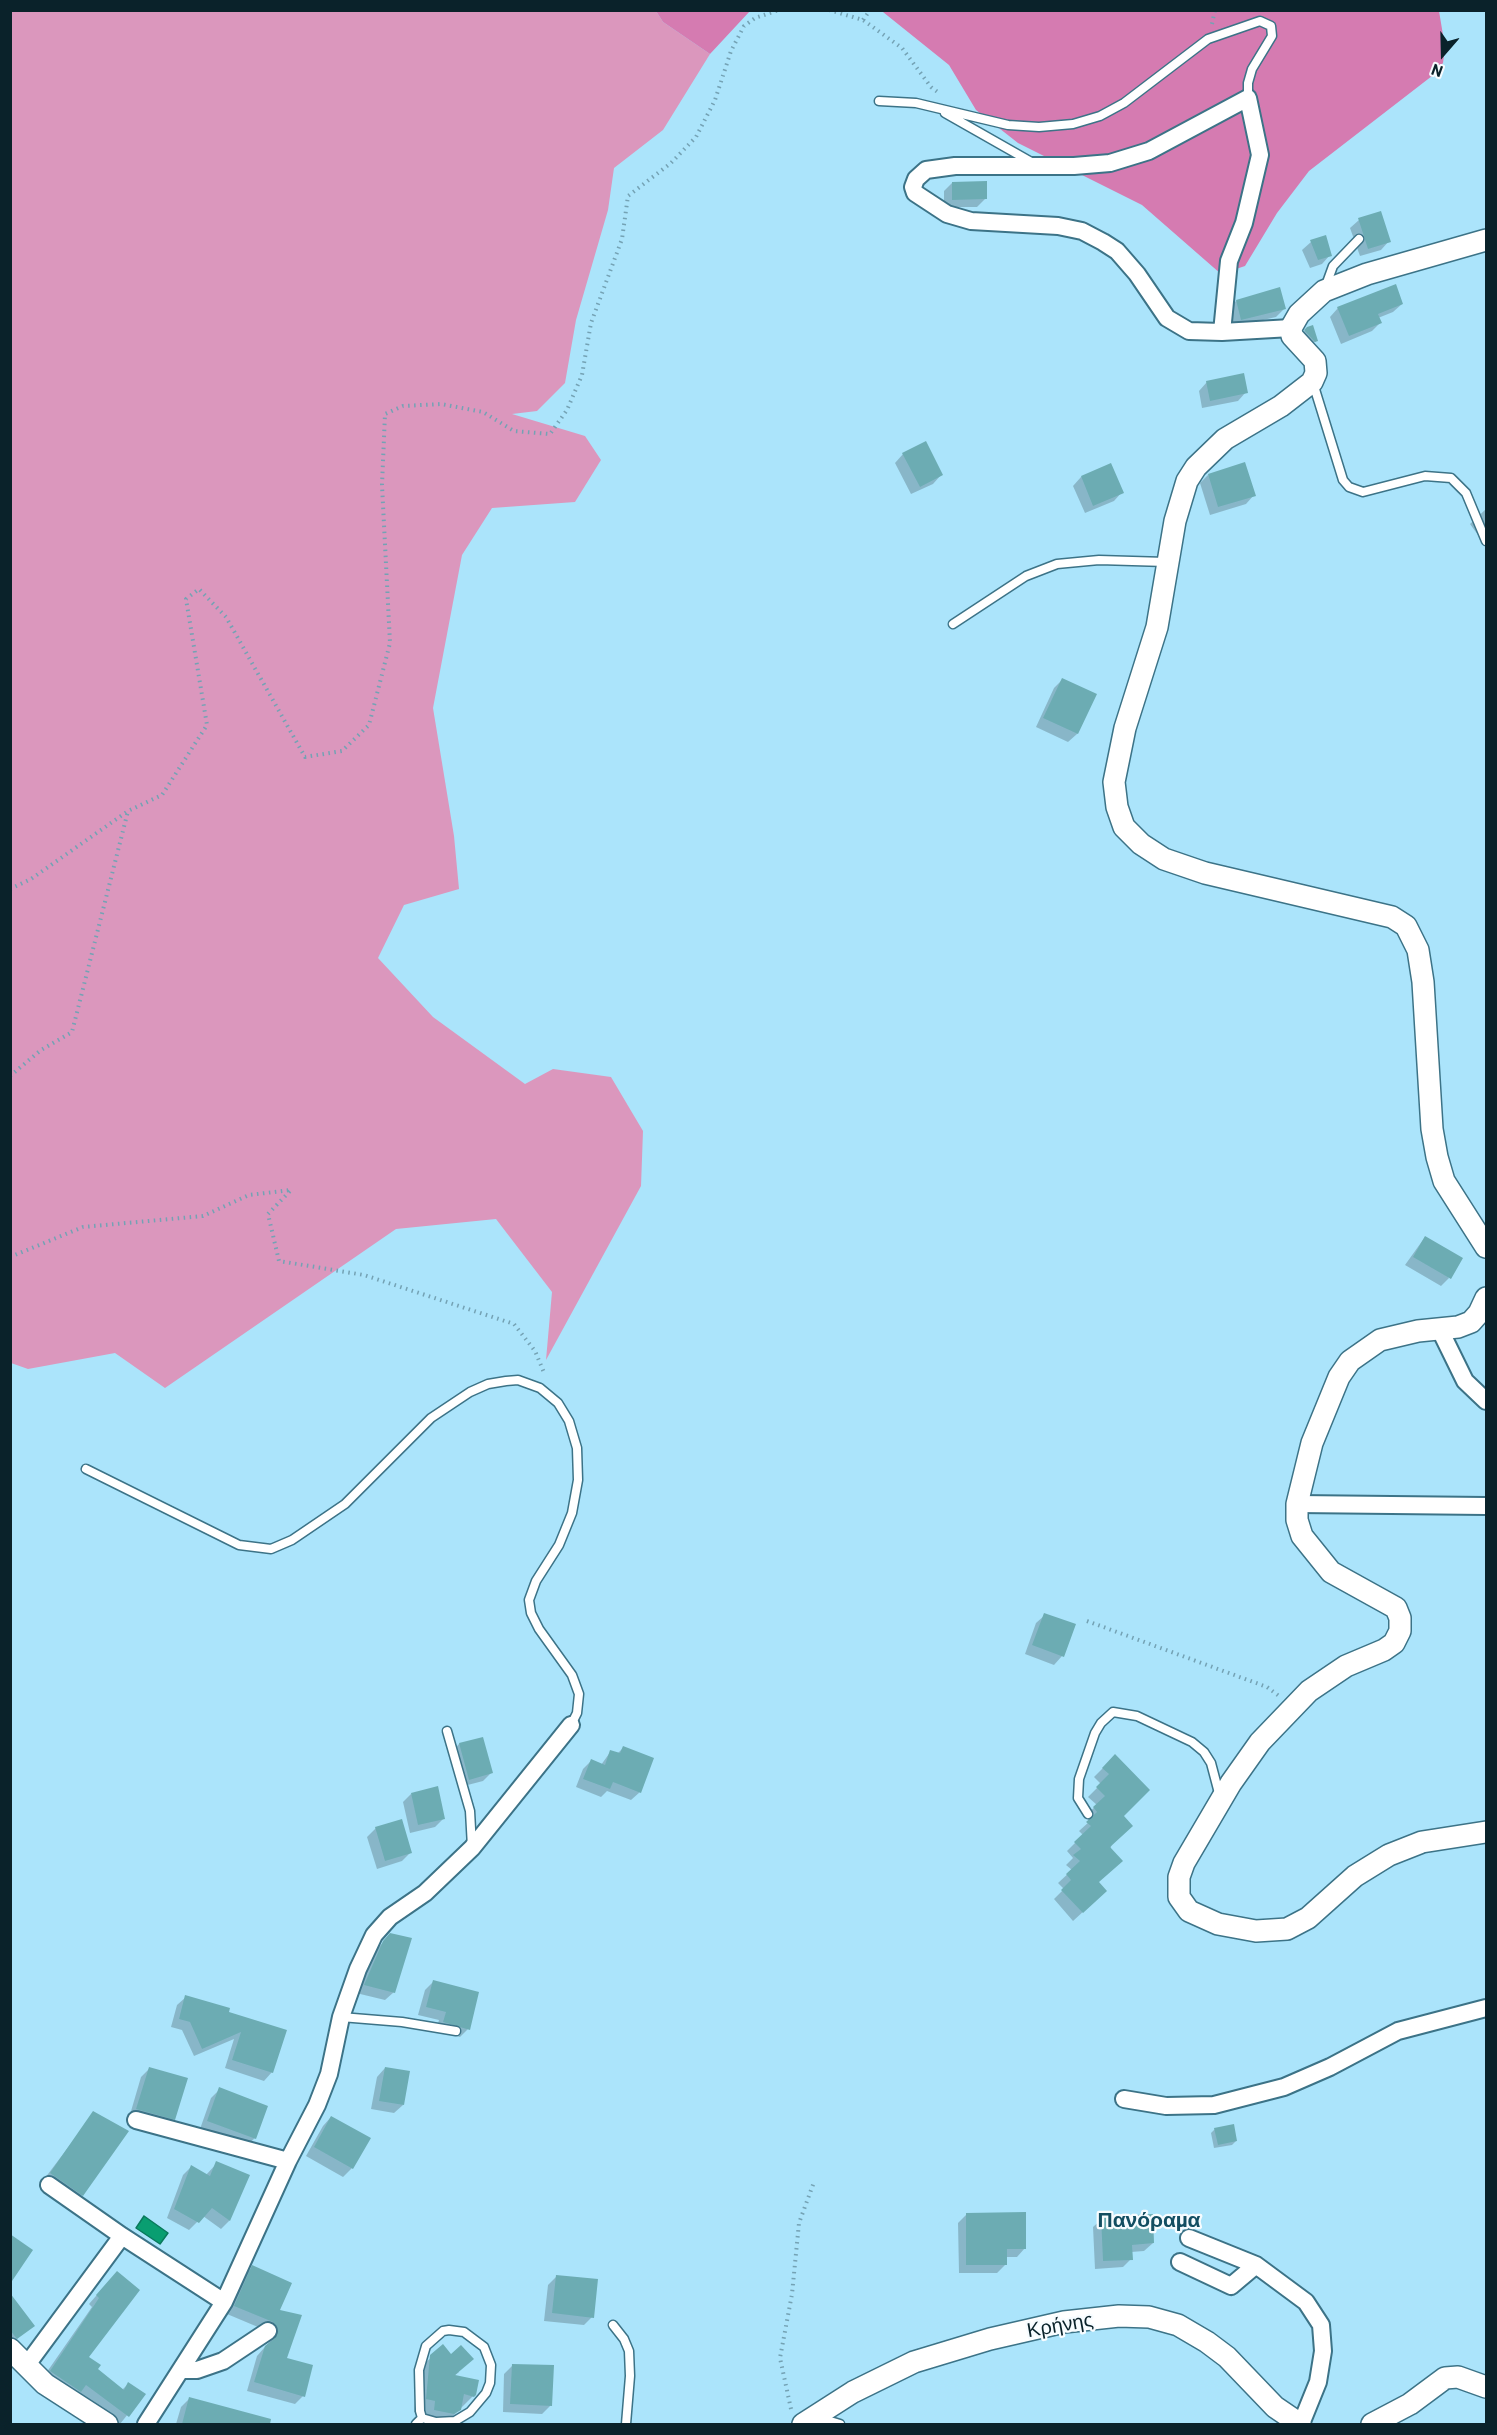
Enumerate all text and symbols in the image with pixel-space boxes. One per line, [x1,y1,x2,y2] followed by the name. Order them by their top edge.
[1413,24,1473,84] north arrow
[1428,61,1445,82] text: N
[1098,2207,1200,2233] district label: Πανόραμα
[1025,2307,1095,2343] street label: Κρήνης

